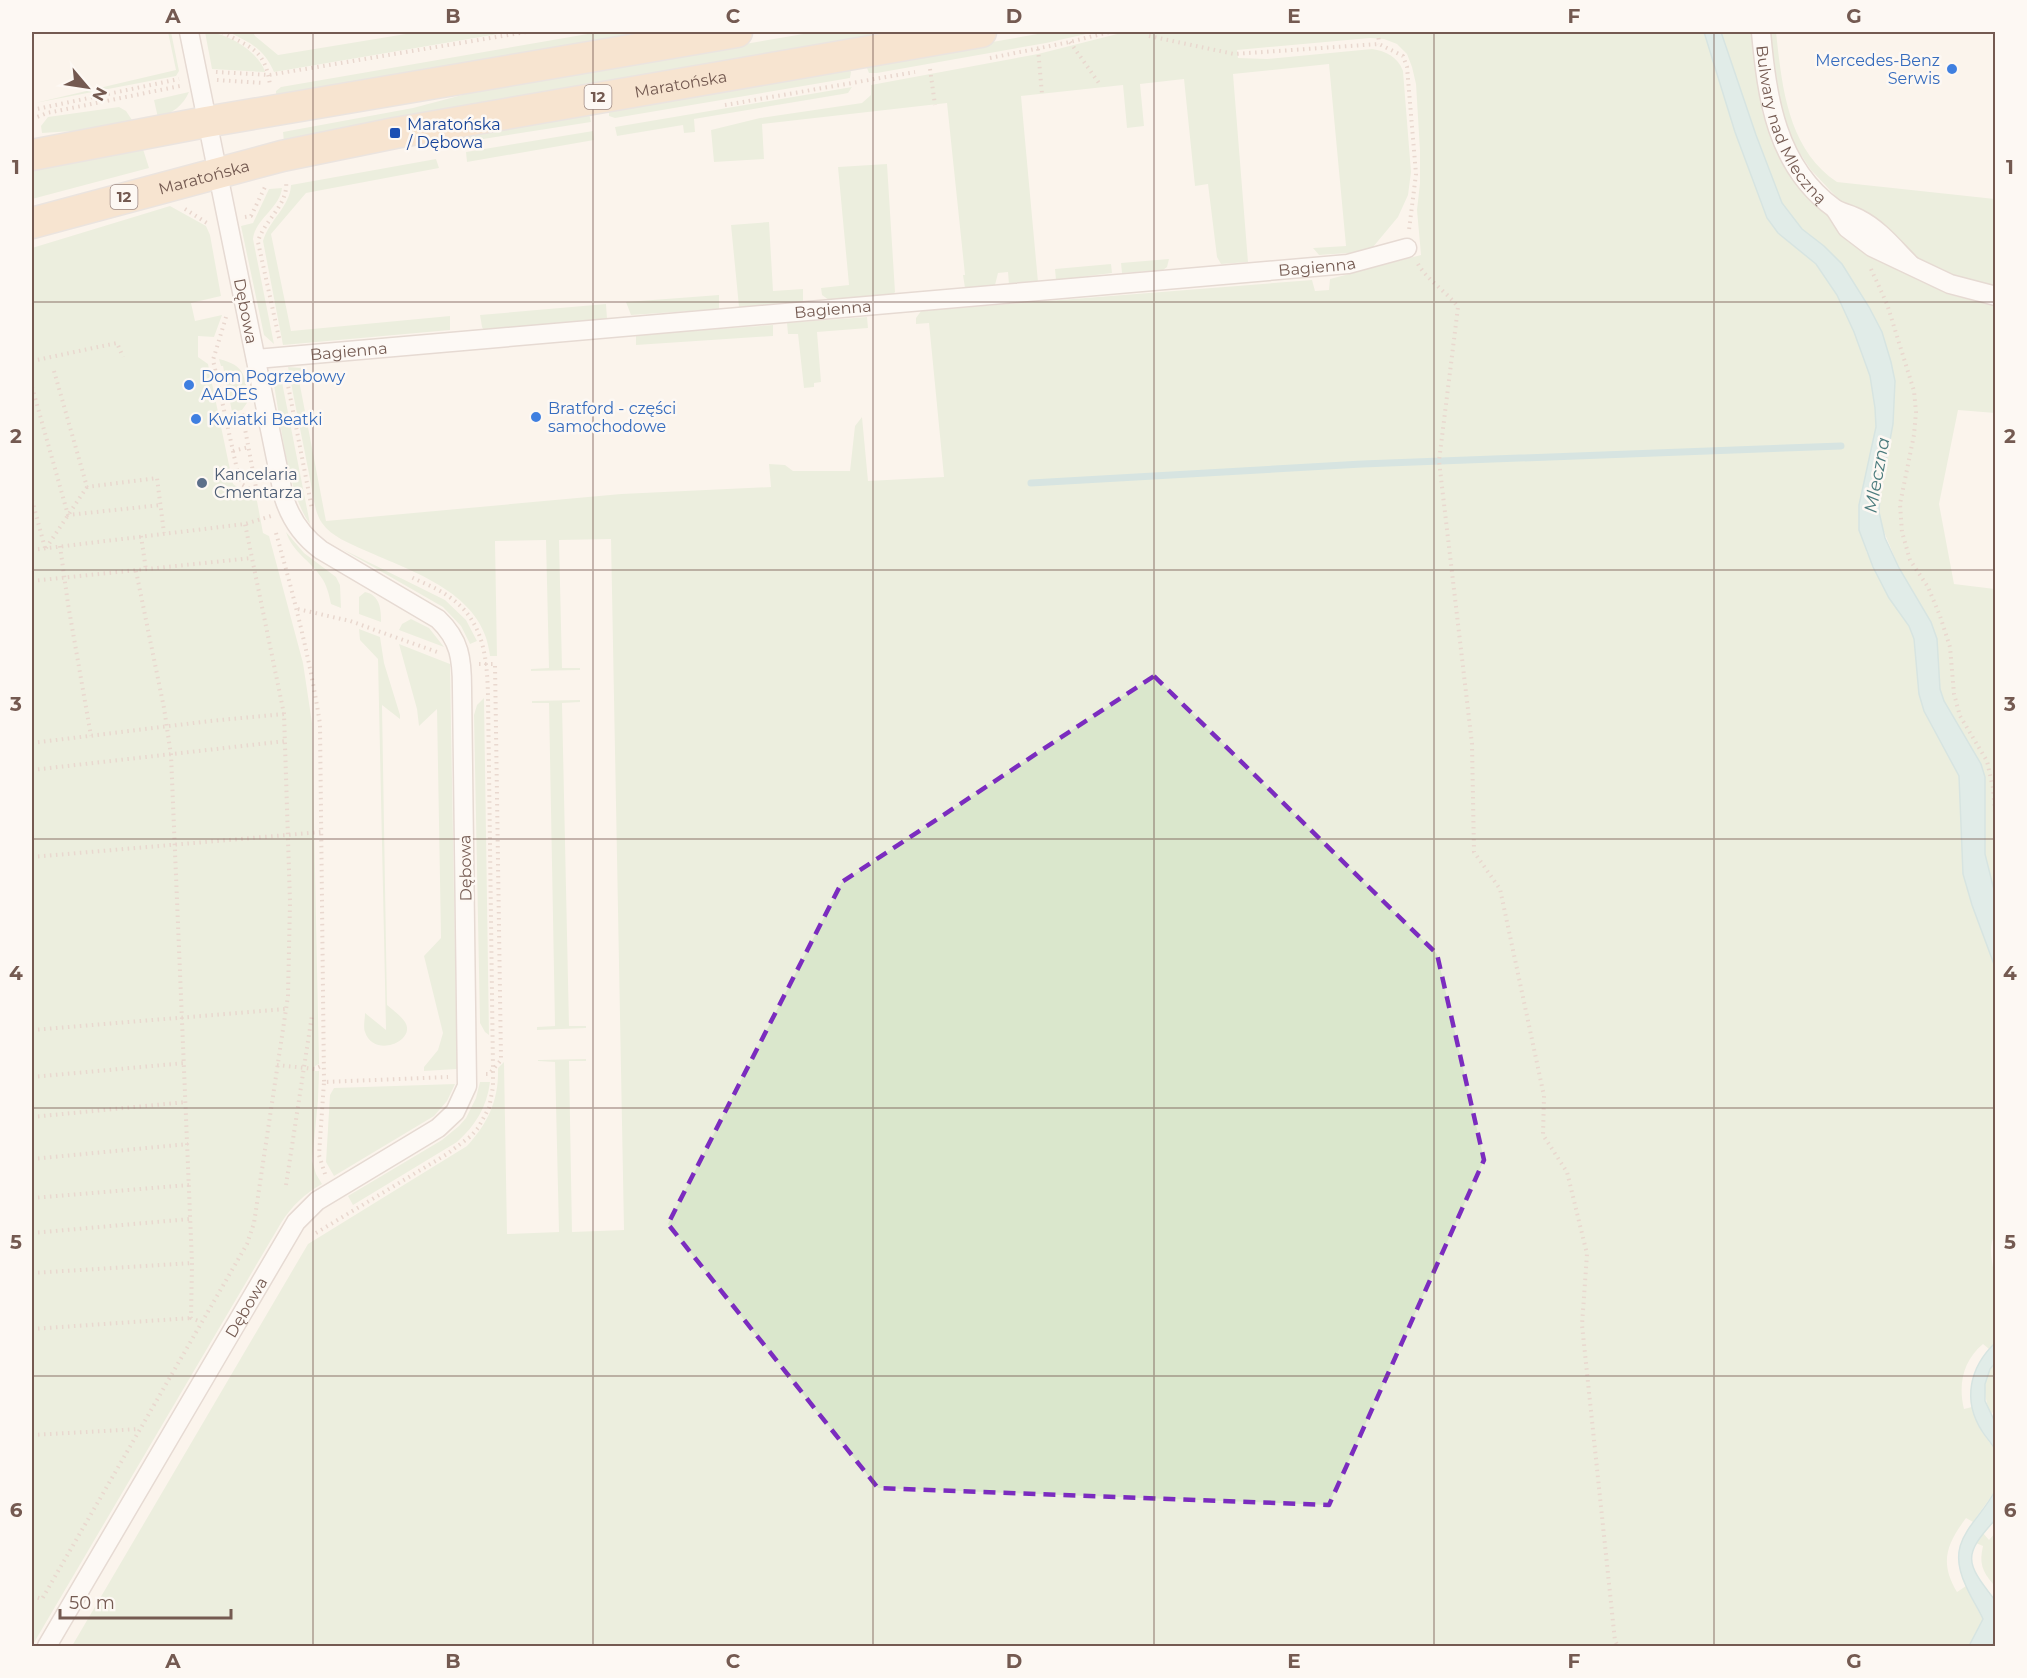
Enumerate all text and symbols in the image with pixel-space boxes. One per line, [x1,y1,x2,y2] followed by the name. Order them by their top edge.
[164,4,181,28] text: A
[445,4,461,28] text: B
[726,4,741,28] text: C
[1006,4,1022,28] text: D
[1287,4,1301,28] text: E
[1568,4,1581,28] text: F
[1846,4,1862,28] text: G
[1752,44,1830,208] street label: Bulwary nad Mleczną
[1815,51,1940,88] place label: Mercedes-Benz Serwis
[57,57,117,117] north arrow
[1945,62,1959,76] marker: Mercedes-Benz Serwis
[633,67,729,102] street label: Maratońska
[88,84,111,104] text: N
[584,85,612,109] road number: 12
[406,115,501,152] place label: Maratońska / Dębowa
[388,126,402,140] marker: Maratońska / Dębowa
[12,155,20,179] text: 1
[2006,155,2014,179] text: 1
[156,156,252,199] street label: Maratońska
[110,185,138,209] road number: 12
[1278,253,1358,280] street label: Bagienna
[230,277,261,346] street label: Dębowa
[793,296,872,322] street label: Bagienna
[309,339,388,364] street label: Bagienna
[201,367,345,404] place label: Dom Pogrzebowy AADES
[182,378,196,392] marker: Dom Pogrzebowy AADES
[548,399,676,436] place label: Bratford - części samochodowe
[208,410,322,429] place label: Kwiatki Beatki
[529,410,543,424] marker: Bratford - części samochodowe
[189,412,203,426] marker: Kwiatki Beatki
[10,424,22,448] text: 2
[2004,424,2016,448] text: 2
[1860,435,1894,515] water label: Mleczna
[214,465,302,502] place label: Kancelaria Cmentarza
[195,476,209,490] marker: Kancelaria Cmentarza
[9,692,22,716] text: 3
[2003,692,2016,716] text: 3
[455,834,476,902] street label: Dębowa
[9,961,23,985] text: 4
[2003,961,2017,985] text: 4
[10,1230,22,1254] text: 5
[2004,1230,2016,1254] text: 5
[221,1274,272,1341] street label: Dębowa
[10,1498,23,1522] text: 6
[2004,1498,2017,1522] text: 6
[60,1582,231,1620] scale bar
[69,1592,115,1614] text: 50 m
[164,1649,181,1673] text: A
[445,1649,461,1673] text: B
[726,1649,741,1673] text: C
[1006,1649,1022,1673] text: D
[1287,1649,1301,1673] text: E
[1568,1649,1581,1673] text: F
[1846,1649,1862,1673] text: G

